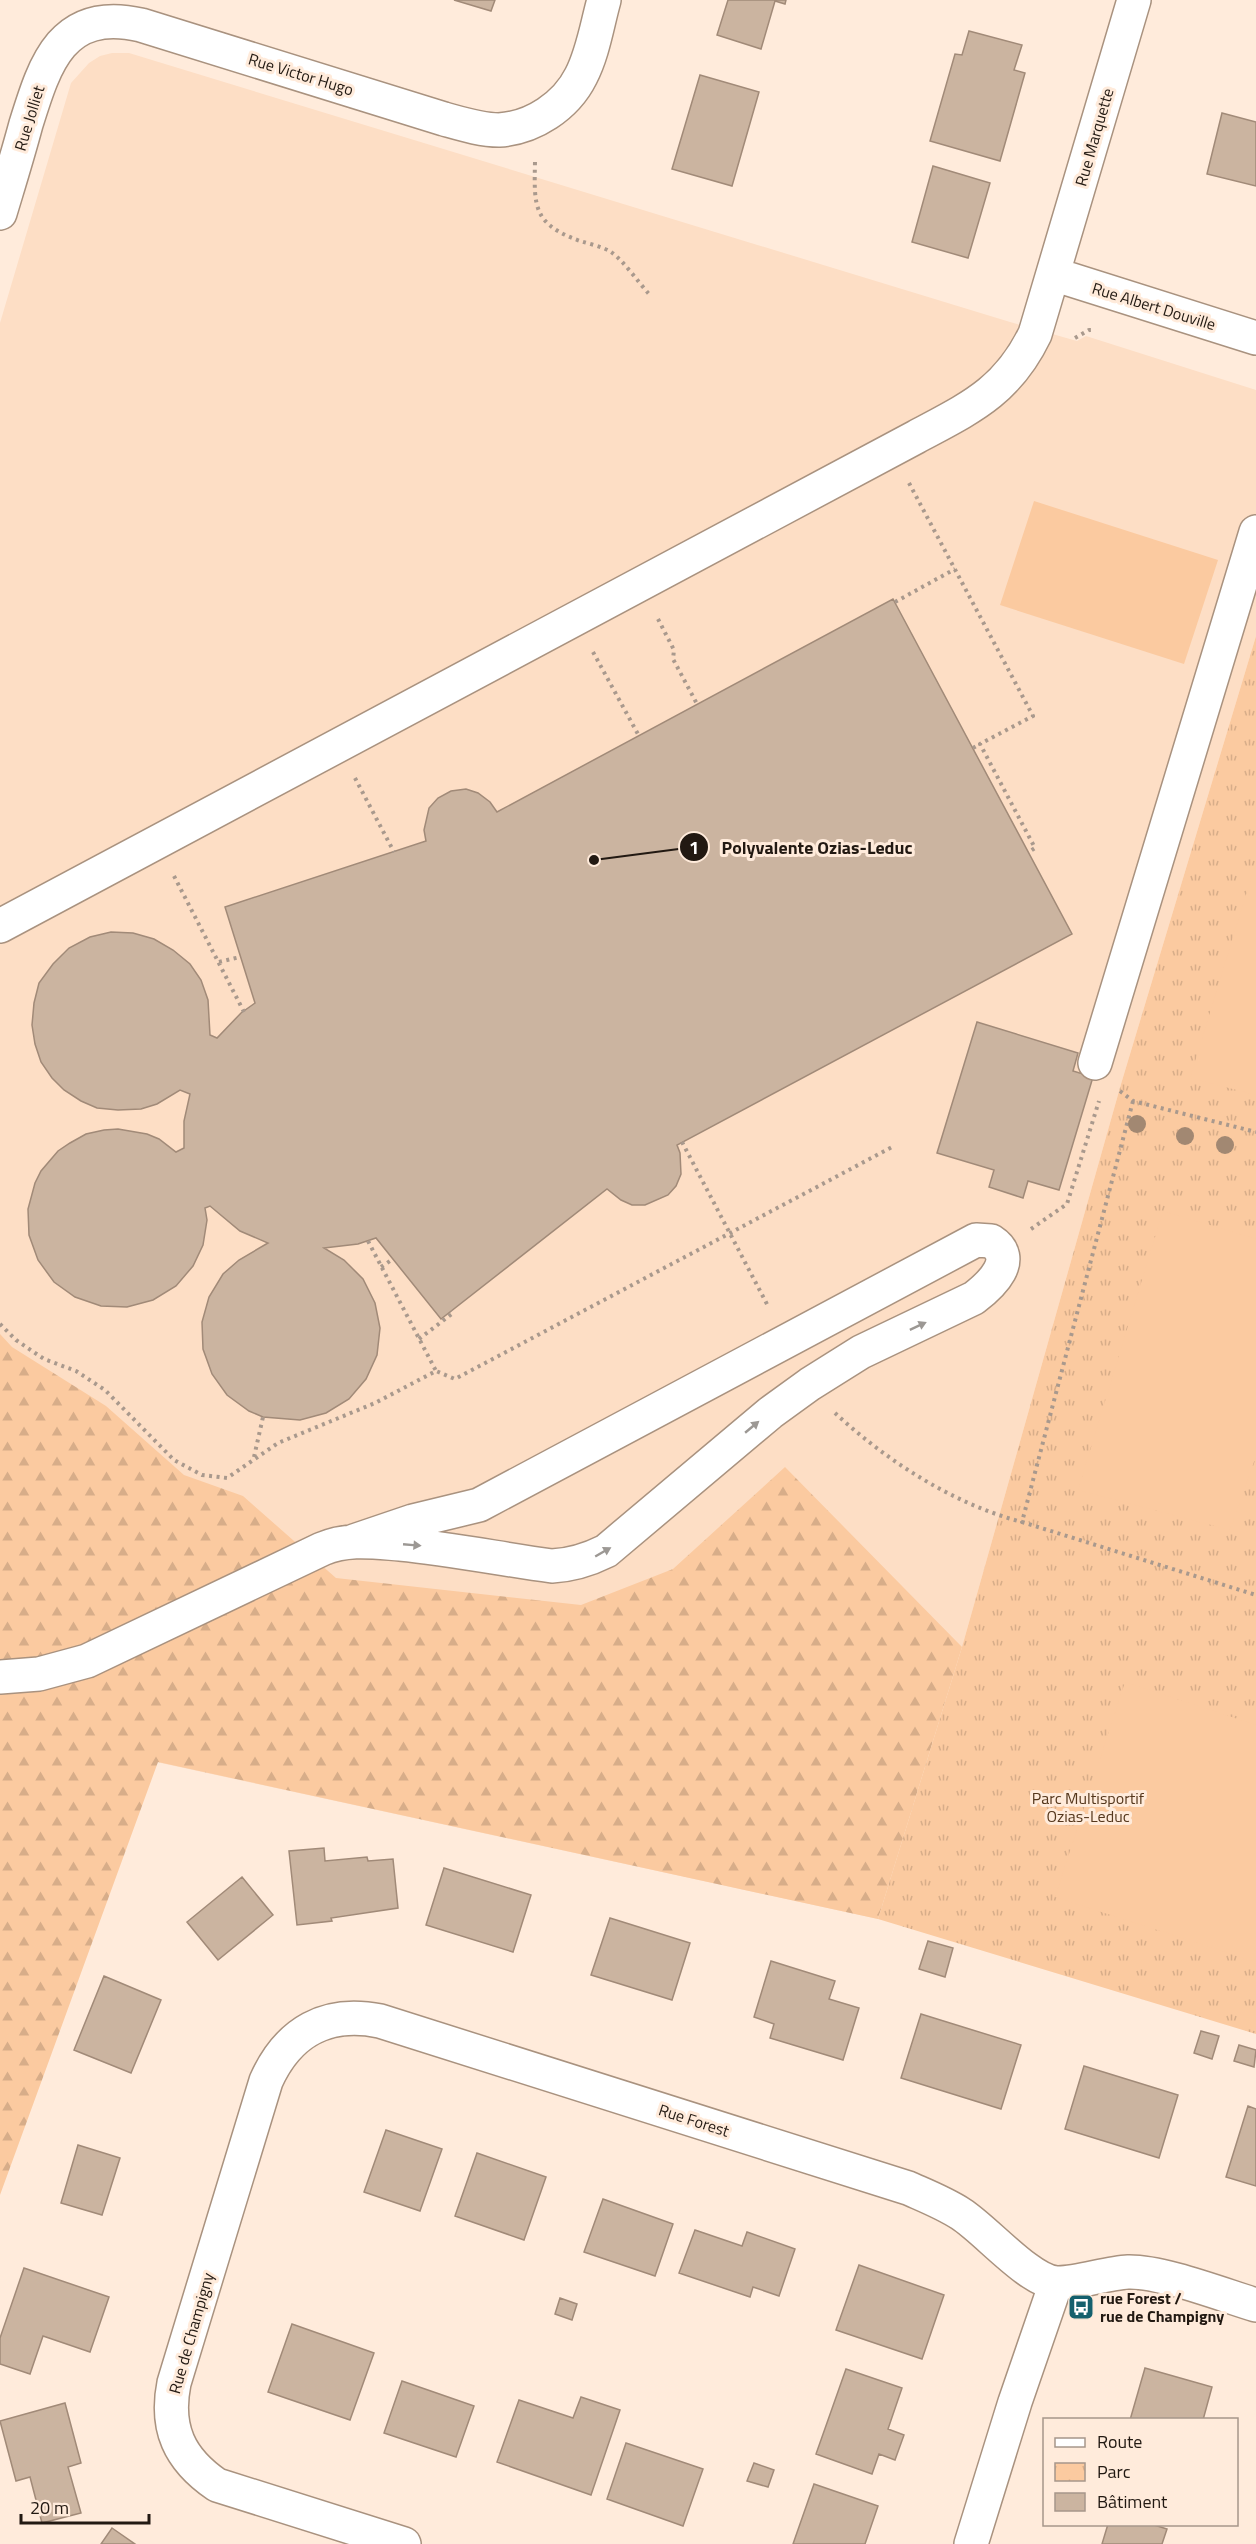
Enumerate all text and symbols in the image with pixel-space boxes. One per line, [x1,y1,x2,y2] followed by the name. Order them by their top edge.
[245,47,357,101] street label: Rue Victor Hugo
[8,82,50,154] street label: Rue Jolliet
[1069,85,1119,189] street label: Rue Marquette
[1089,276,1219,336] street label: Rue Albert Douville
[679,829,924,865] callout: Polyvalente Ozias-Leduc
[689,834,699,861] text: 1
[722,834,912,861] text: Polyvalente Ozias-Leduc
[910,1321,927,1330] one-way arrow
[744,1421,760,1434] one-way arrow
[402,1540,421,1550] one-way arrow
[595,1546,611,1557] one-way arrow
[1032,1786,1145,1828] park label: Parc Multisportif Ozias-Leduc
[656,2097,733,2143] street label: Rue Forest
[162,2269,220,2396] street label: Rue de Champigny
[1100,2286,1224,2328] place label: rue Forest / rue de Champigny
[1066,2292,1096,2322] bus stop icon: rue Forest / rue de Champigny
[1043,2418,1238,2526] legend
[1097,2428,1142,2455] text: Route
[1097,2458,1131,2485] text: Parc
[21,2487,148,2525] scale bar
[1097,2488,1168,2515] text: Bâtiment
[30,2494,69,2521] text: 20 m

